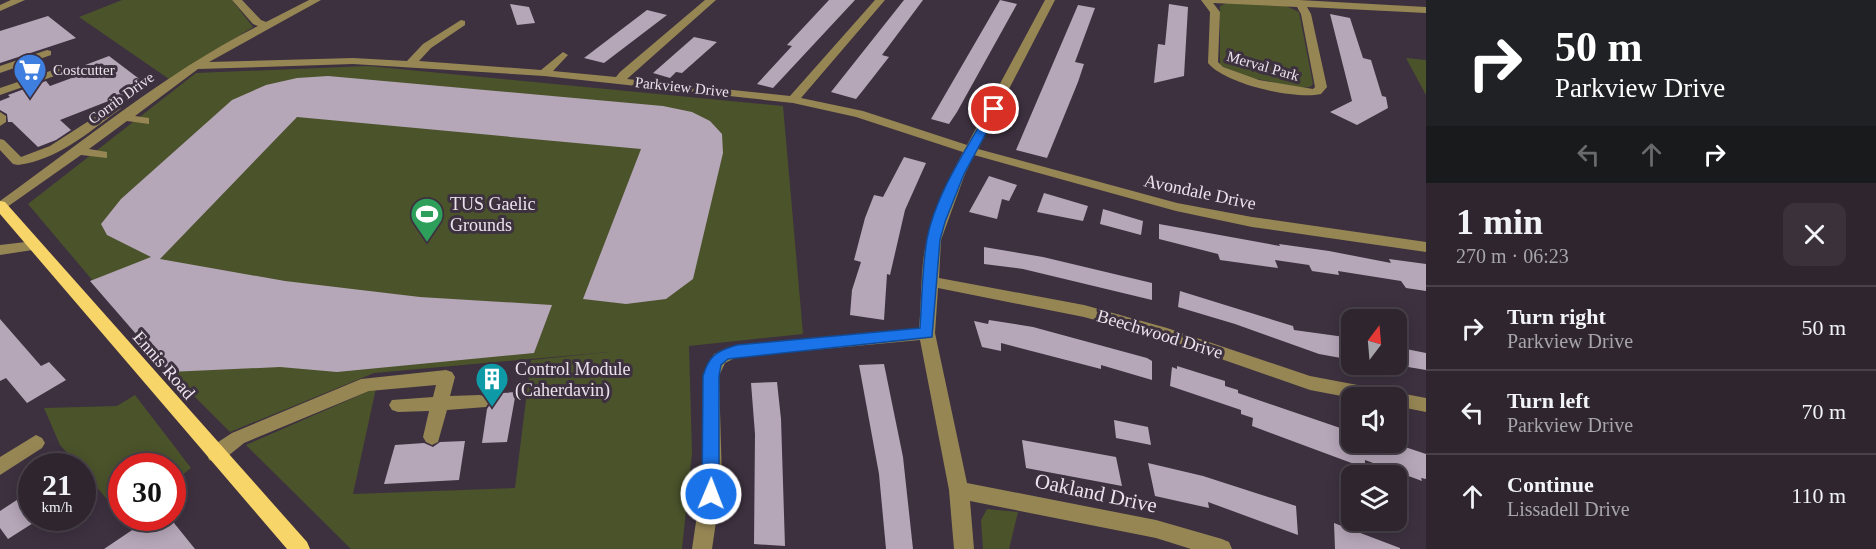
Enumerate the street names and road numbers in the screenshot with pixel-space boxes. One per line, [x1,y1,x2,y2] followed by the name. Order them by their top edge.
[1225,48,1302,84] street label: Merval Park
[85,69,157,127] street label: Corrib Drive
[634,74,730,100] street label: Parkview Drive
[1142,170,1258,214] street label: Avondale Drive
[1095,305,1225,363] street label: Beechwood Drive
[129,327,199,403] street label: Ennis Road
[1033,468,1159,518] street label: Oakland Drive

